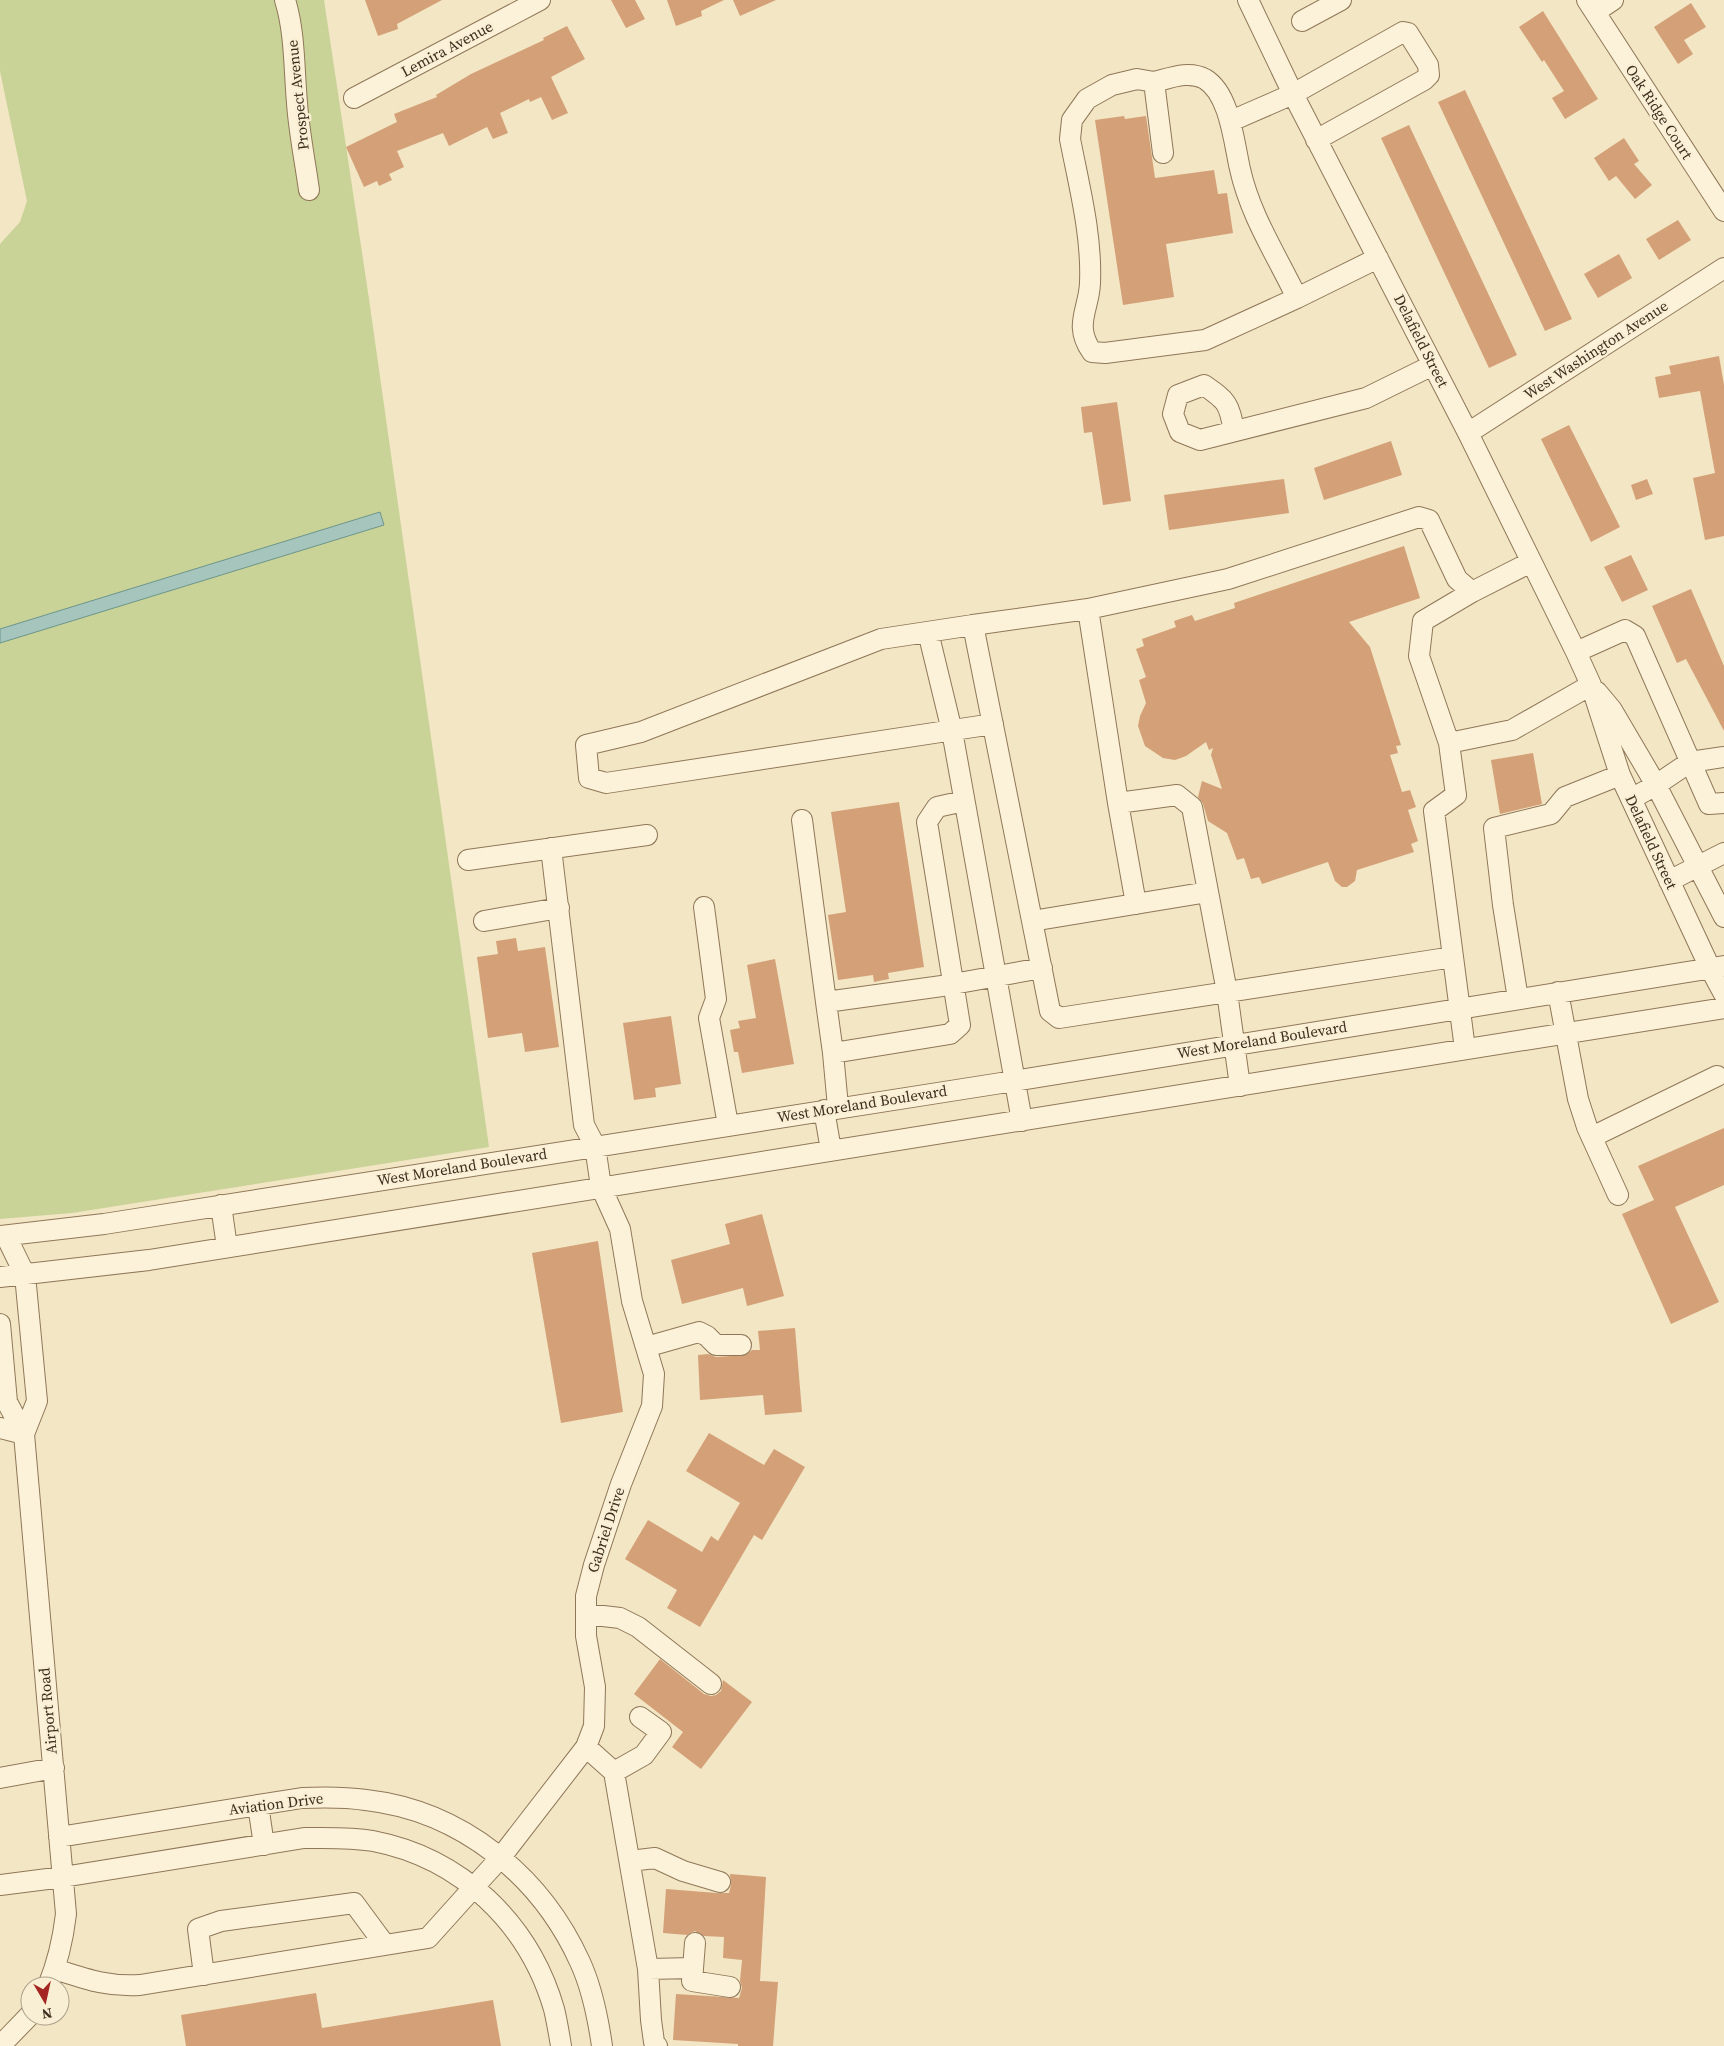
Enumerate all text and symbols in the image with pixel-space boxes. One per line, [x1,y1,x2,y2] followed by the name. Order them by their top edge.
[397,15,497,82] street label: Lemira Avenue
[281,39,314,151] street label: Prospect Avenue
[1621,60,1698,163] street label: Oak Ridge Court
[1389,291,1454,391] street label: Delafield Street
[1520,295,1672,404] street label: West Washington Avenue
[1620,791,1683,893] street label: Delafield Street
[1175,1016,1349,1063] street label: West Moreland Boulevard
[775,1080,949,1127] street label: West Moreland Boulevard
[375,1143,549,1190] street label: West Moreland Boulevard
[582,1484,629,1575] street label: Gabriel Drive
[33,1666,62,1755] street label: Airport Road
[227,1787,325,1820] street label: Aviation Drive
[20,1976,70,2026] north arrow
[40,2003,54,2025] text: N

